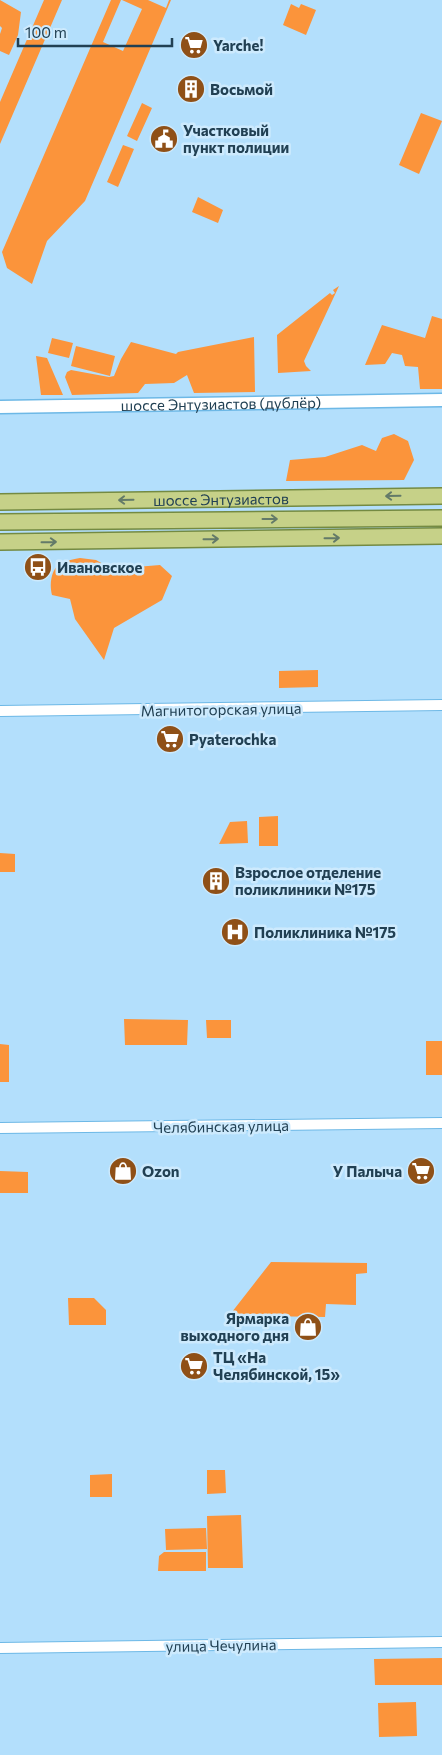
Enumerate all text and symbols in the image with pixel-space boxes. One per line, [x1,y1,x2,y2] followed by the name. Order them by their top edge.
[18,15,171,47] scale bar
[25,23,67,41] text: 100 m
[179,30,209,60] supermarket icon: Yarche!
[213,36,263,54] place label: Yarche!
[176,74,206,104] building icon: Восьмой
[210,80,273,98] place label: Восьмой
[183,121,289,156] place label: Участковый пункт полиции
[149,124,179,154] public building icon: Участковый пункт полиции
[121,393,321,414] street label: шоссе Энтузиастов (дублёр)
[153,489,289,509] street label: шоссе Энтузиастов
[386,491,402,501] one-way arrow
[118,495,134,505] one-way arrow
[262,514,278,524] one-way arrow
[323,533,339,543] one-way arrow
[203,535,219,544] one-way arrow
[40,537,56,547] one-way arrow
[23,552,53,582] bus stop icon: Ивановское
[57,558,143,576] place label: Ивановское
[140,699,302,719] street label: Магнитогорская улица
[155,724,185,754] supermarket icon: Pyaterochka
[189,730,276,748] place label: Pyaterochka
[235,863,381,898] place label: Взрослое отделение поликлиники №175
[201,866,231,896] building icon: Взрослое отделение поликлиники №175
[220,917,250,947] hospital icon: Поликлиника №175
[254,923,396,941] place label: Поликлиника №175
[153,1116,289,1136] street label: Челябинская улица
[108,1156,138,1186] shop icon: Ozon
[406,1156,436,1186] supermarket icon: У Палыча
[142,1162,180,1180] place label: Ozon
[333,1162,402,1180] place label: У Палыча
[181,1309,289,1344] place label: Ярмарка выходного дня
[293,1312,323,1342] shop icon: Ярмарка выходного дня
[213,1348,340,1383] place label: ТЦ «На Челябинской, 15»
[179,1351,209,1381] supermarket icon: ТЦ «На Челябинской, 15»
[165,1635,277,1655] street label: улица Чечулина

